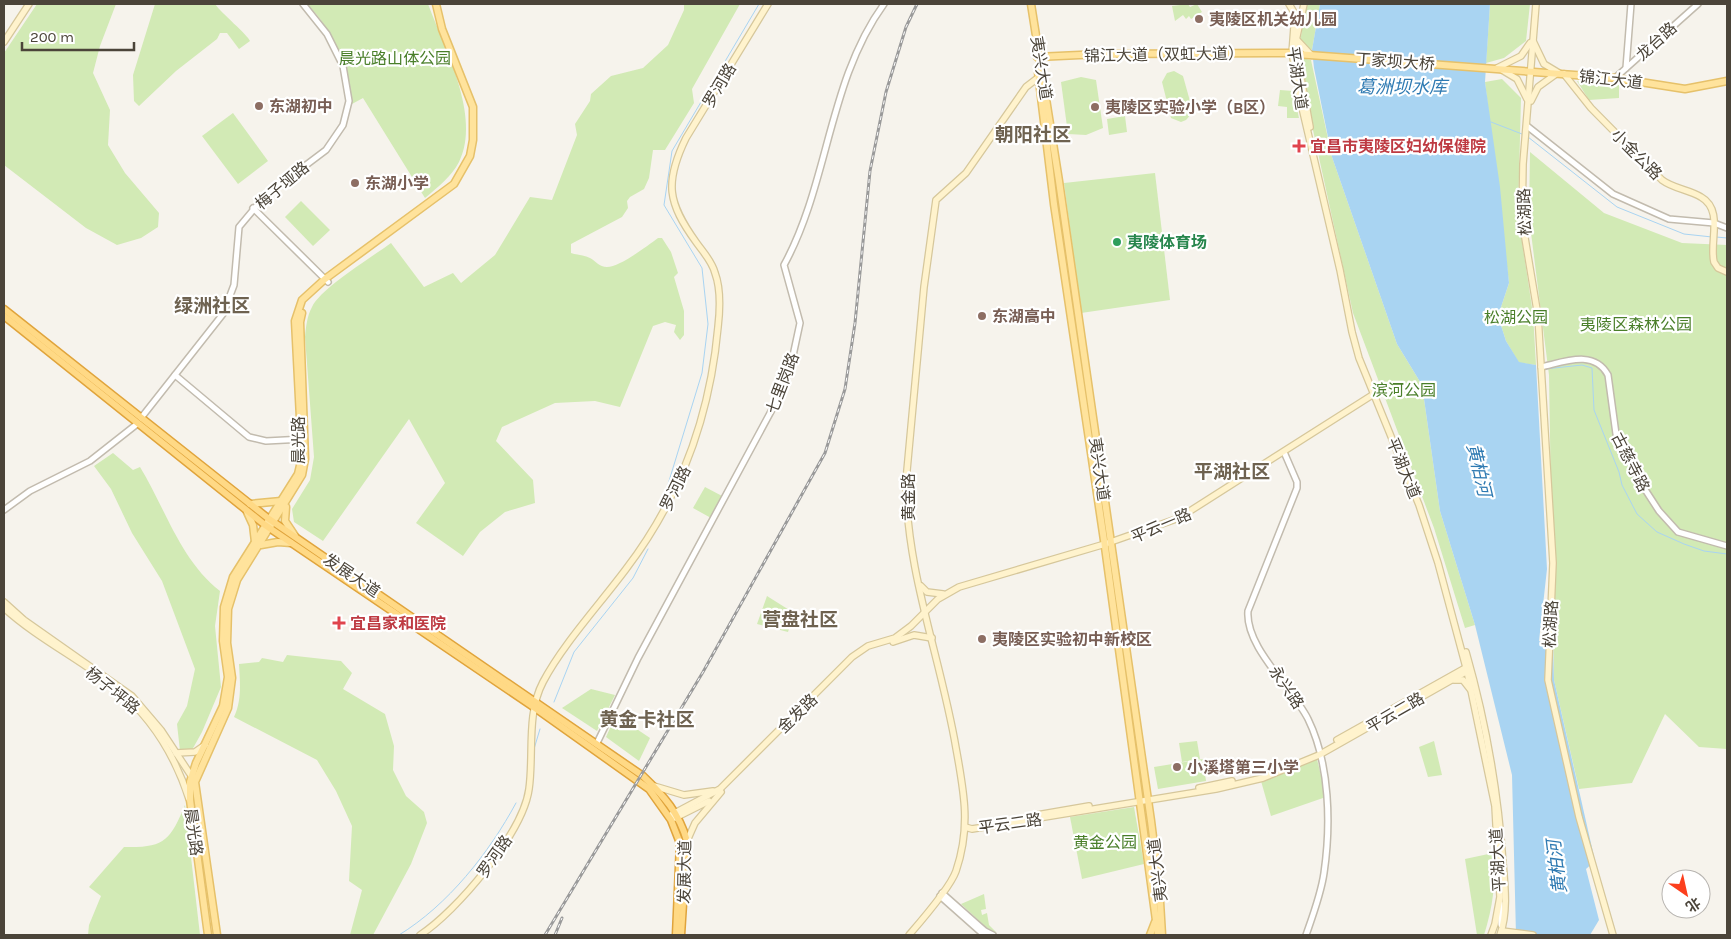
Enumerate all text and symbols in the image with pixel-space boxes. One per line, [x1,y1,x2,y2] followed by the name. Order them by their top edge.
[1209,10,1337,29] place label: 夷陵区机关幼儿园
[1193,13,1205,25] marker: 夷陵区机关幼儿园
[1632,18,1681,64] street label: 龙台路
[22,20,135,52] scale bar
[30,28,74,46] text: 200 m
[1027,35,1056,101] street label: 夷兴大道
[1084,44,1244,65] street label: 锦江大道（双虹大道）
[1284,45,1311,111] street label: 平湖大道
[339,49,451,68] park label: 晨光路山体公园
[1354,49,1436,74] street label: 丁家坝大桥
[699,60,740,111] street label: 罗河路
[1578,67,1644,92] street label: 锦江大道
[1357,76,1450,98] water label: 葛洲坝水库
[269,97,333,116] place label: 东湖初中
[1105,98,1275,117] place label: 夷陵区实验小学（B区）
[253,100,265,112] marker: 东湖初中
[1089,101,1101,113] marker: 夷陵区实验小学（B区）
[995,124,1071,146] district label: 朝阳社区
[1607,125,1666,184] street label: 小金公路
[1310,137,1486,156] place label: 宜昌市夷陵区妇幼保健院
[1292,139,1306,153] marker: 宜昌市夷陵区妇幼保健院
[252,158,313,213] street label: 梅子垭路
[365,174,429,193] place label: 东湖小学
[349,177,361,189] marker: 东湖小学
[1514,188,1535,236] street label: 松湖路
[1127,233,1207,252] place label: 夷陵体育场
[1111,236,1123,248] marker: 夷陵体育场
[174,295,250,317] district label: 绿洲社区
[992,307,1056,326] place label: 东湖高中
[1484,308,1548,327] park label: 松湖公园
[976,310,988,322] marker: 东湖高中
[1580,315,1692,334] park label: 夷陵区森林公园
[762,350,803,416] street label: 七里岗路
[1372,381,1436,400] park label: 滨河公园
[289,416,308,464] street label: 晨光路
[1608,429,1654,495] street label: 古慈寺路
[1383,435,1424,501] street label: 平湖大道
[1086,436,1113,502] street label: 夷兴大道
[1462,441,1496,502] water label: 黄柏河
[1194,461,1270,483] district label: 平湖社区
[656,462,695,514] street label: 罗河路
[899,473,918,521] street label: 黄金路
[1128,504,1194,547] street label: 平云一路
[320,550,384,601] street label: 发展大道
[1540,600,1561,648] street label: 松湖路
[762,609,838,631] district label: 营盘社区
[350,614,446,633] place label: 宜昌家和医院
[332,616,346,630] marker: 宜昌家和医院
[992,630,1152,649] place label: 夷陵区实验初中新校区
[976,633,988,645] marker: 夷陵区实验初中新校区
[1265,662,1308,712] street label: 永兴路
[82,663,144,718] street label: 杨子坪路
[1363,688,1428,737] street label: 平云二路
[773,690,821,737] street label: 金发路
[599,709,695,731] district label: 黄金卡社区
[1187,758,1299,777] place label: 小溪塔第三小学
[1171,761,1183,773] marker: 小溪塔第三小学
[181,807,206,857] street label: 晨光路
[977,810,1043,837] street label: 平云二路
[1486,828,1509,892] street label: 平湖大道
[473,831,516,881] street label: 罗河路
[1073,833,1137,852] park label: 黄金公园
[1542,836,1571,895] water label: 黄柏河
[1144,837,1171,903] street label: 夷兴大道
[674,840,695,904] street label: 发展大道
[1661,869,1711,919] north arrow
[1682,893,1704,915] text: 北

